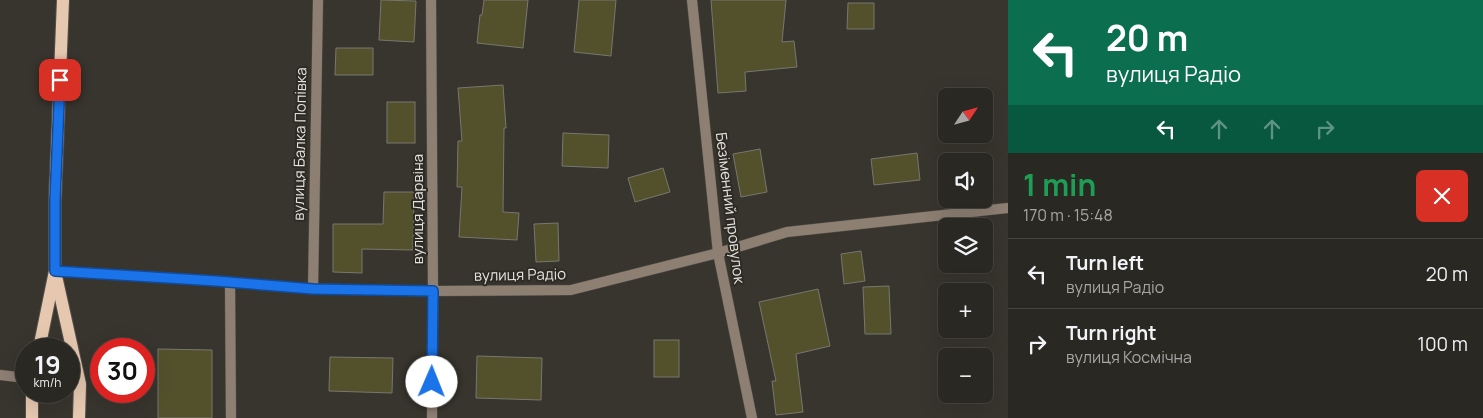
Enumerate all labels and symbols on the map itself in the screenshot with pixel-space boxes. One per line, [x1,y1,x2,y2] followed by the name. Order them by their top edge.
[39,59,81,101] pin
[288,67,311,221] street label: вулиця Балка Попівка
[938,88,992,142] north arrow
[711,131,750,285] street label: Безіменний провулок
[407,154,428,264] street label: вулиця Дарвіна
[474,263,566,286] street label: вулиця Радіо
[90,338,155,403] speed limit sign: 30
[405,355,457,407] position arrow

